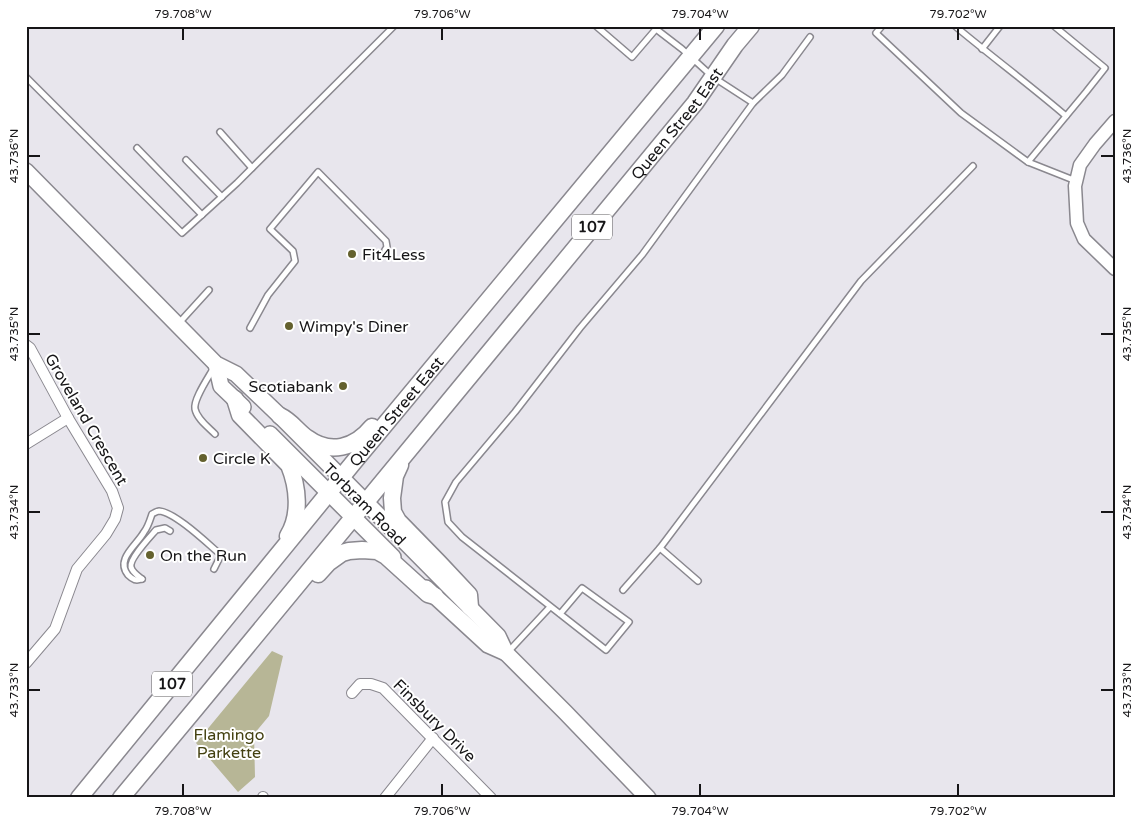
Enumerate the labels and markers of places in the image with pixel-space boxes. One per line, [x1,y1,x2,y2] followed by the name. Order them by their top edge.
[362,245,425,265] place label: Fit4Less
[346,248,358,260] marker: Fit4Less
[299,317,409,337] place label: Wimpy's Diner
[283,320,295,332] marker: Wimpy's Diner
[248,377,333,397] place label: Scotiabank
[337,380,349,392] marker: Scotiabank
[213,449,271,469] place label: Circle K
[197,452,209,464] marker: Circle K
[160,546,247,566] place label: On the Run
[144,549,156,561] marker: On the Run

